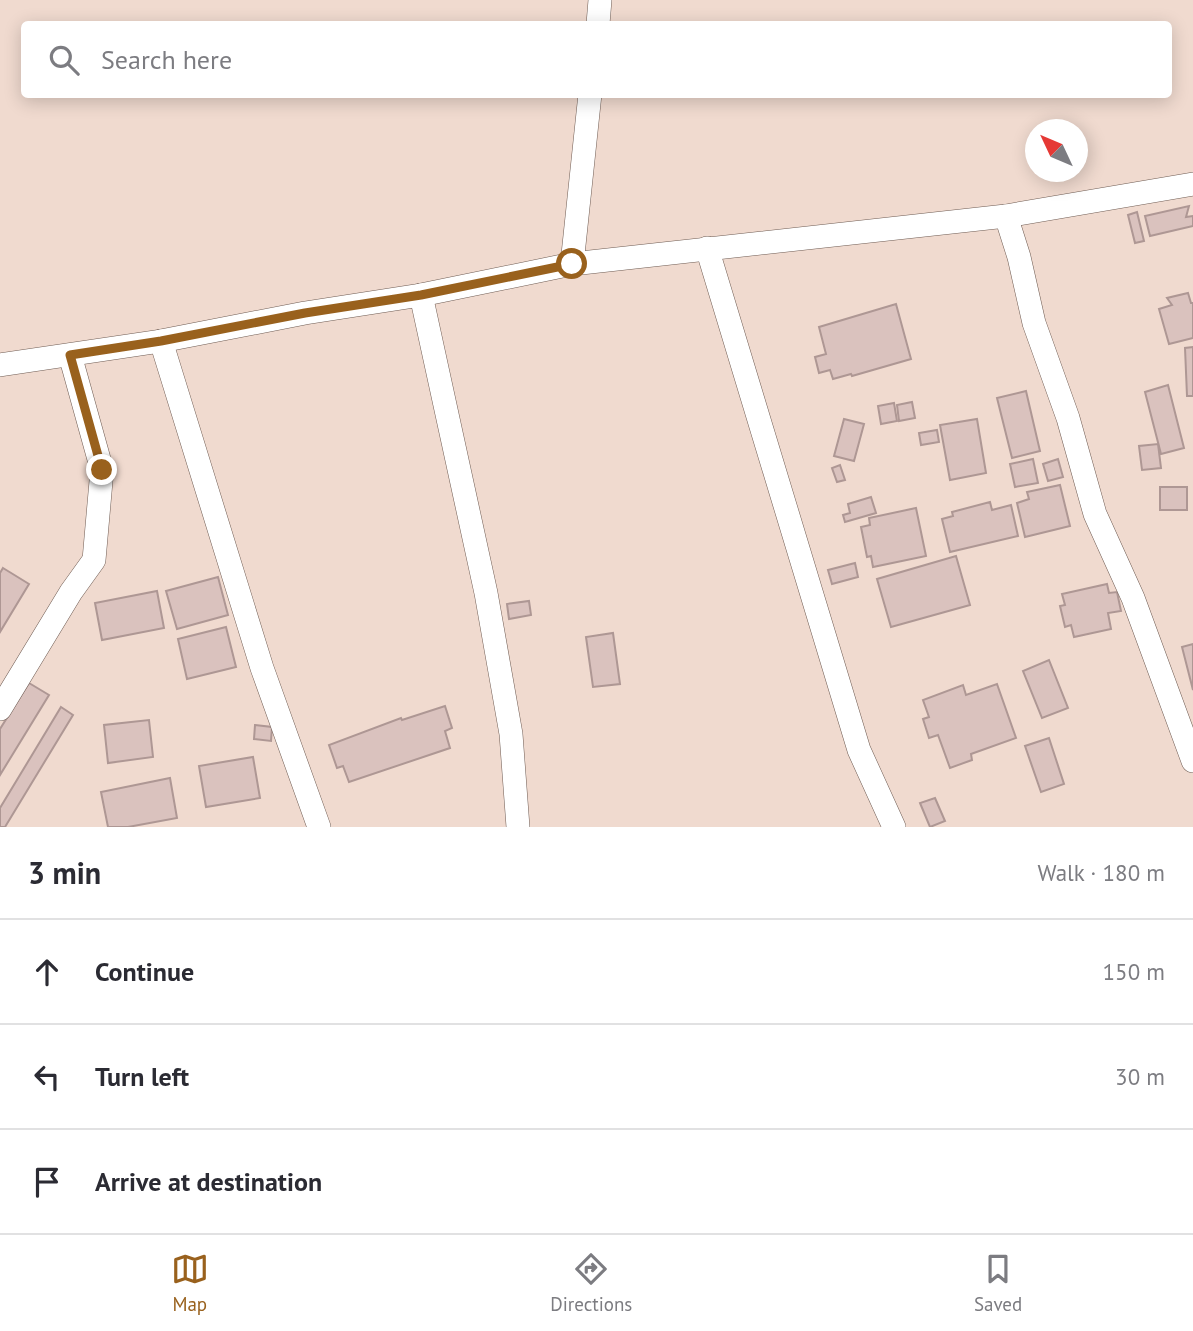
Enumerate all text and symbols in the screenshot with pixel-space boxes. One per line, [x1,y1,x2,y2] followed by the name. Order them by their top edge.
[21,21,1172,98] search box
[45,41,83,79] icon: search
[101,43,232,76] text: Search here
[1025,119,1088,182] north arrow
[556,248,587,279] route start
[86,454,117,485] route end
[28,853,101,892] text: 3 min
[1038,858,1165,887] text: Walk · 180 m
[28,953,66,991] icon: ahead
[95,955,194,988] text: Continue
[1103,957,1165,986] text: 150 m
[28,1058,66,1096] icon: left
[95,1060,189,1093] text: Turn left
[1115,1062,1165,1091] text: 30 m
[28,1163,66,1201] icon: arrive
[95,1165,322,1198] text: Arrive at destination
[171,1250,209,1316] tab: Map
[550,1250,632,1316] tab: Directions
[974,1250,1022,1316] tab: Saved

